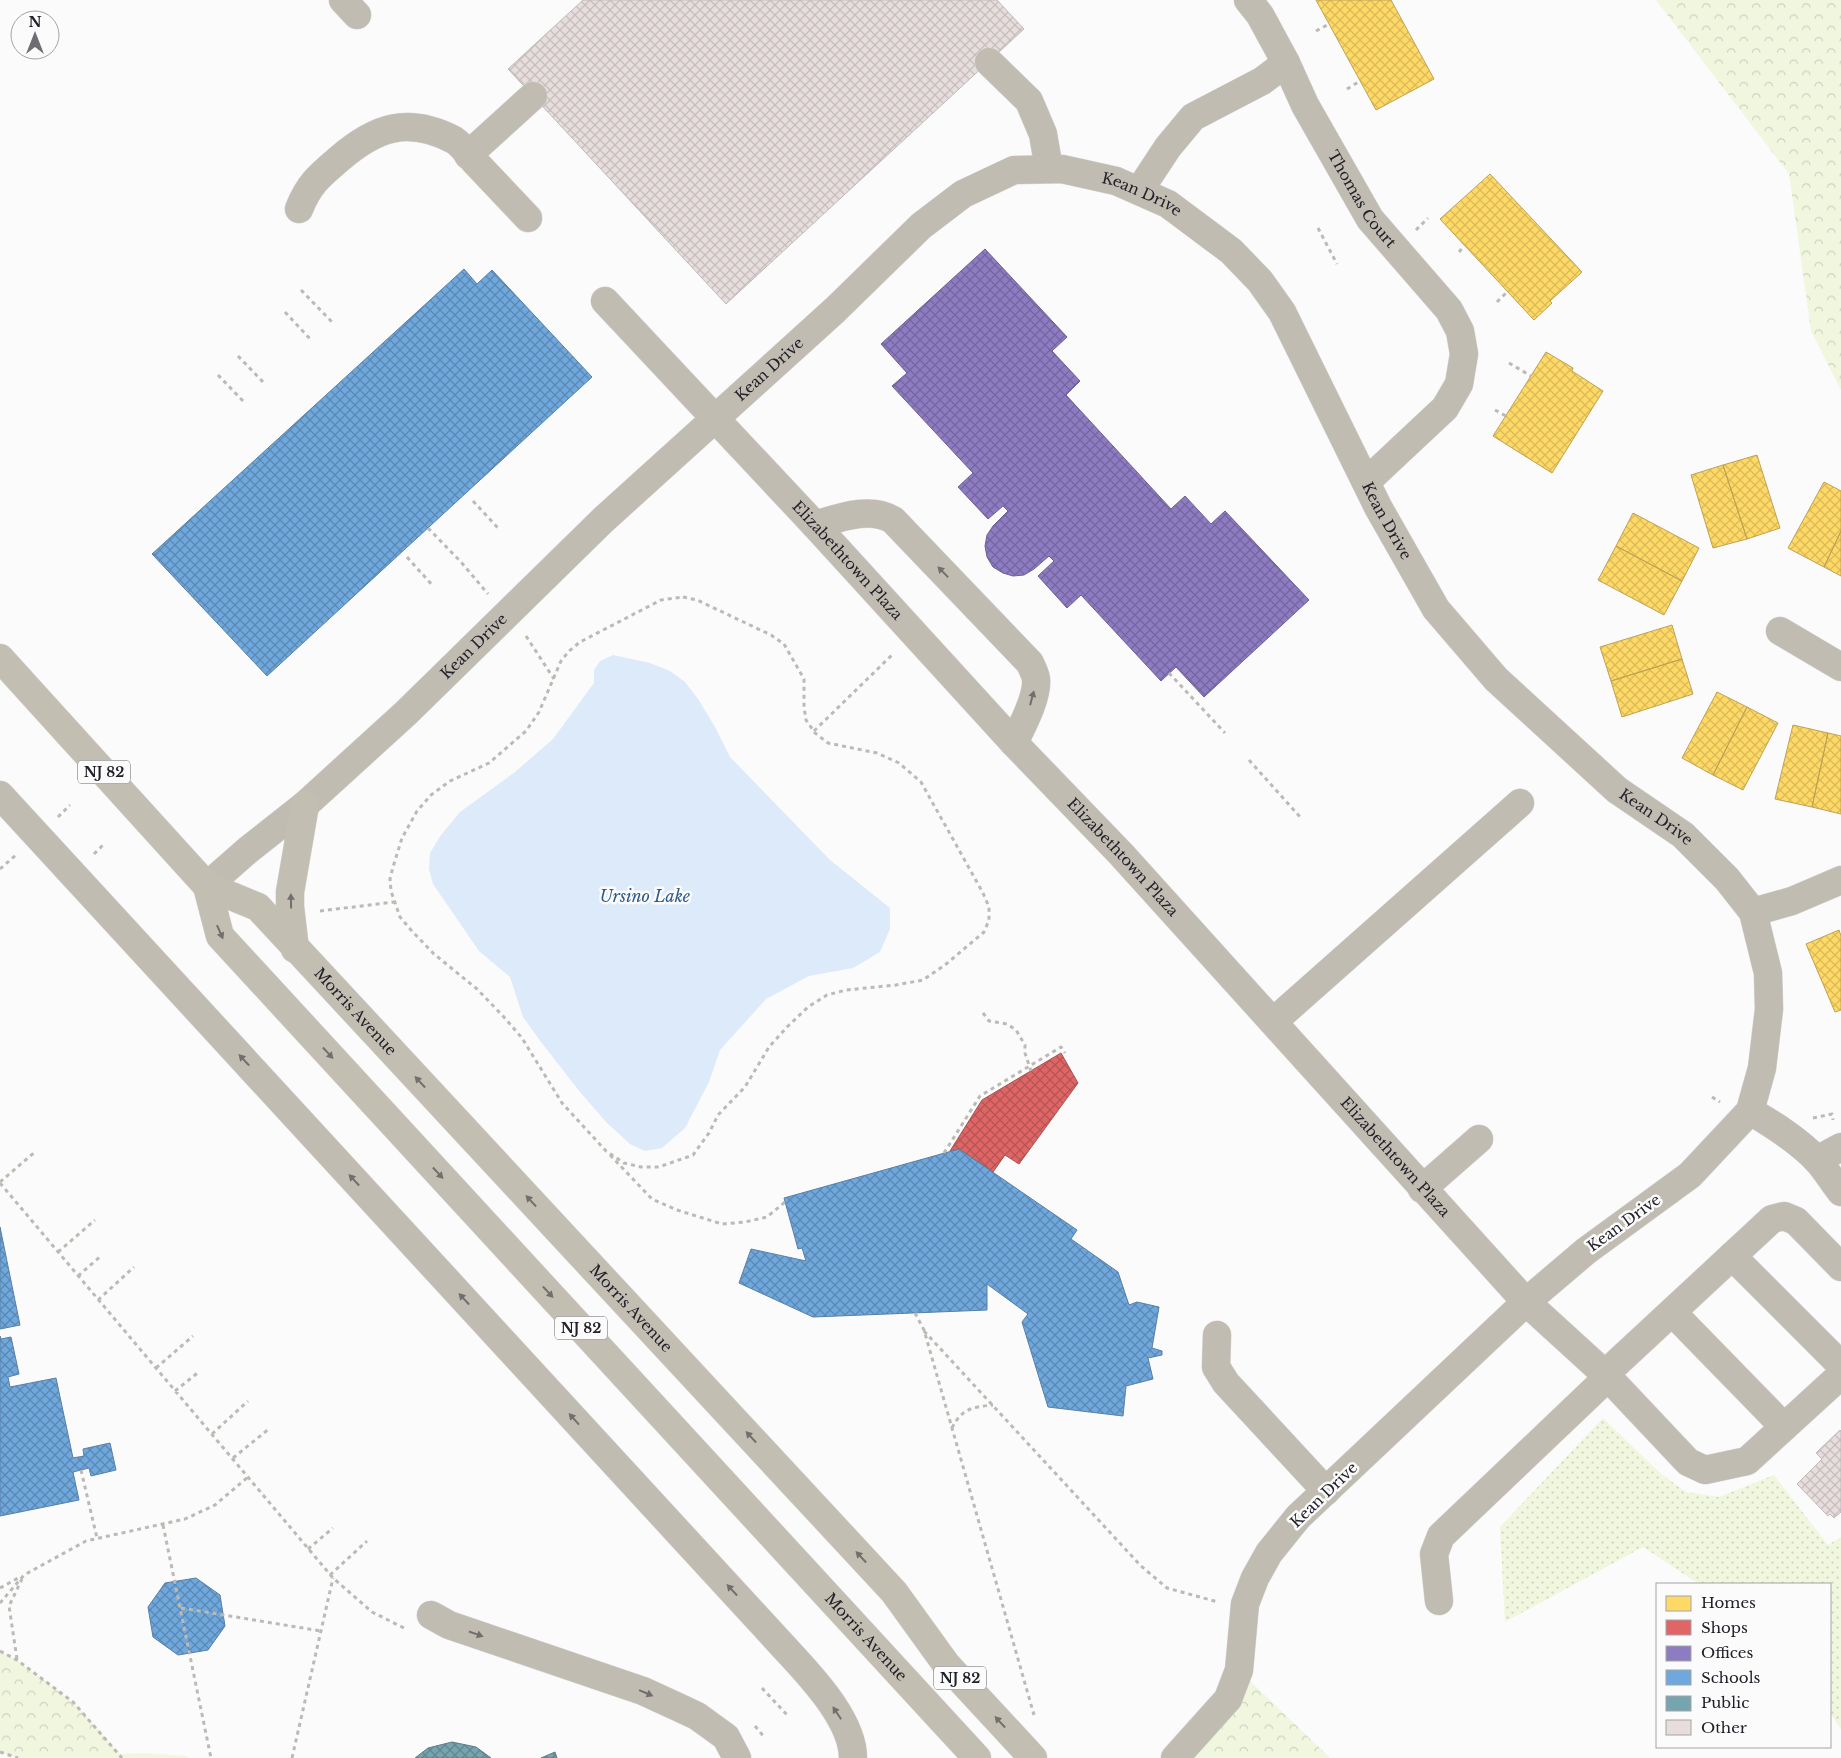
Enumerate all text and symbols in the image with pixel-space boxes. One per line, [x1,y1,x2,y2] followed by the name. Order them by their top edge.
[10,10,60,60] north arrow
[28,13,42,31] text: N
[1324,147,1401,252] street label: Thomas Court
[1100,168,1186,220] street label: Kean Drive
[731,333,807,405] street label: Kean Drive
[1358,479,1416,563] street label: Kean Drive
[788,497,907,624] street label: Elizabethtown Plaza
[937,566,949,578] one-way arrow
[436,609,511,683] street label: Kean Drive
[1028,691,1036,706] one-way arrow
[78,760,130,784] road number: NJ 82
[1616,784,1698,849] street label: Kean Drive
[1063,794,1183,921] street label: Elizabethtown Plaza
[600,886,691,906] water label: Ursino Lake
[286,892,294,908] one-way arrow
[216,925,225,940] one-way arrow
[310,964,401,1059] street label: Morris Avenue
[322,1047,334,1059] one-way arrow
[238,1055,250,1067] one-way arrow
[414,1077,426,1089] one-way arrow
[1336,1093,1455,1221] street label: Elizabethtown Plaza
[432,1166,444,1178] one-way arrow
[348,1174,360,1186] one-way arrow
[1583,1190,1664,1255] street label: Kean Drive
[526,1194,537,1207] one-way arrow
[586,1260,677,1356] street label: Morris Avenue
[542,1286,554,1298] one-way arrow
[458,1293,470,1305] one-way arrow
[555,1316,607,1340] road number: NJ 82
[568,1413,580,1425] one-way arrow
[745,1432,757,1444] one-way arrow
[1286,1458,1361,1531] street label: Kean Drive
[855,1551,867,1563] one-way arrow
[1656,1583,1831,1748] legend
[726,1584,738,1596] one-way arrow
[821,1589,911,1685] street label: Morris Avenue
[1701,1593,1756,1612] text: Homes
[1701,1618,1748,1637] text: Shops
[468,1631,483,1638] one-way arrow
[1701,1643,1753,1662] text: Offices
[934,1666,986,1690] road number: NJ 82
[1701,1668,1761,1687] text: Schools
[639,1689,653,1697] one-way arrow
[1701,1693,1749,1712] text: Public
[833,1706,842,1719] one-way arrow
[994,1717,1006,1729] one-way arrow
[1701,1718,1748,1737] text: Other

